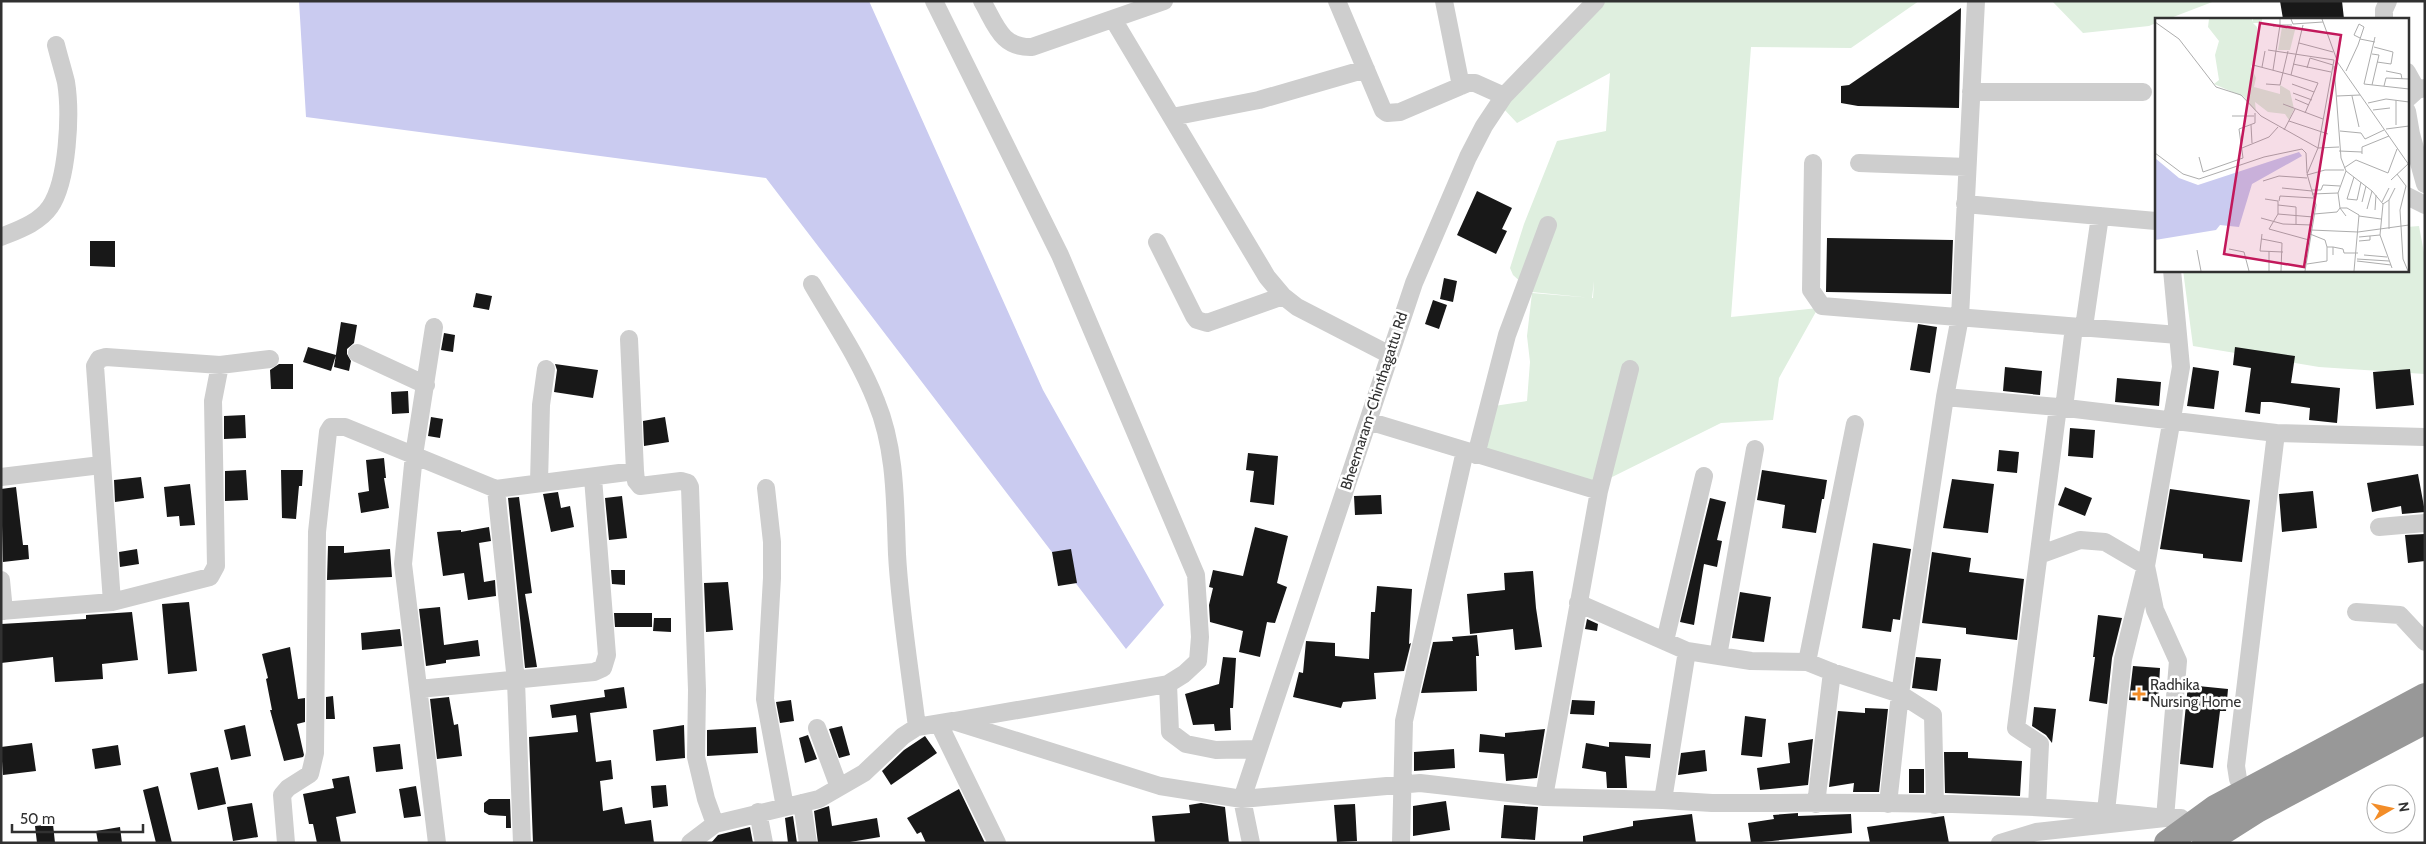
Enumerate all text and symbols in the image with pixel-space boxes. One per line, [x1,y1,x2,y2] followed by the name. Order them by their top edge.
[2155,18,2408,271] inset map
[1337,310,1411,492] street label: Bheemaram-Chinthagattu Rd
[2150,676,2241,711] place label: Radhika Nursing Home
[2132,687,2146,701] marker: Radhika Nursing Home
[2366,784,2416,834] north arrow
[2394,801,2414,813] text: N
[12,802,144,834] scale bar
[20,810,55,828] text: 50 m

